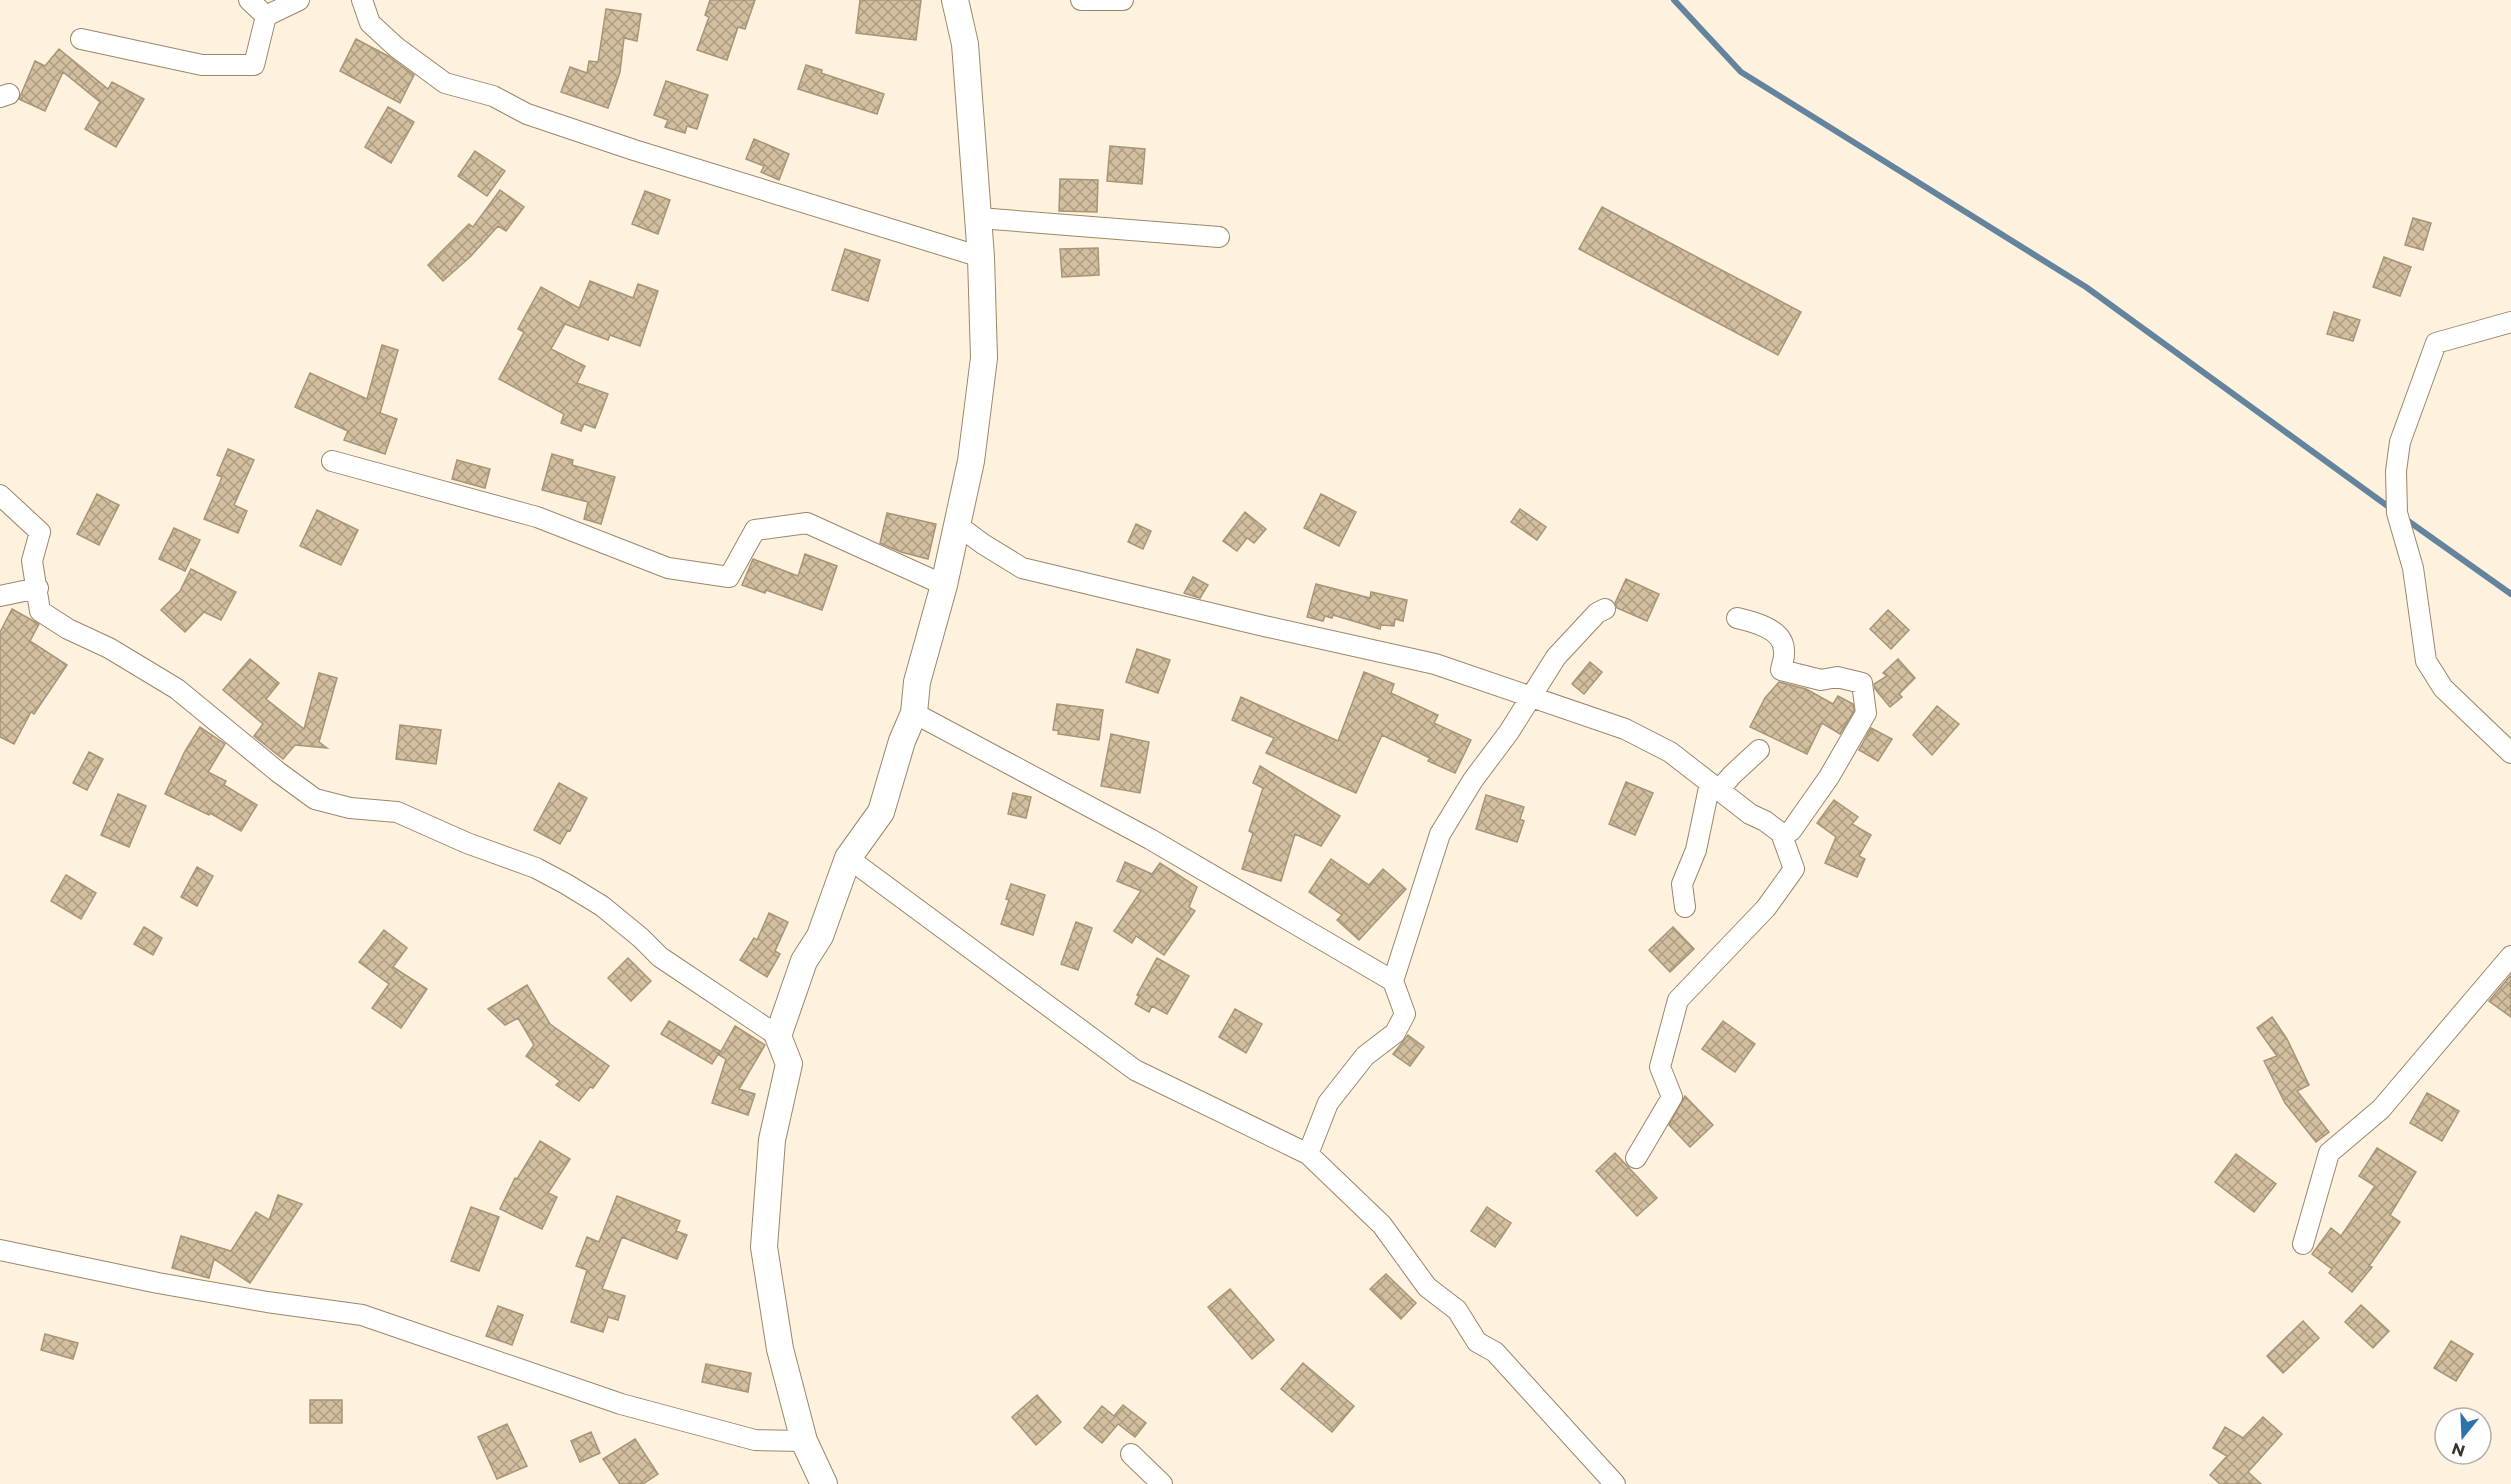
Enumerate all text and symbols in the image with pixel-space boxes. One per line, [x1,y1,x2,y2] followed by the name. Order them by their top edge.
[2433,1406,2493,1466] north arrow
[2449,1439,2468,1461] text: N

